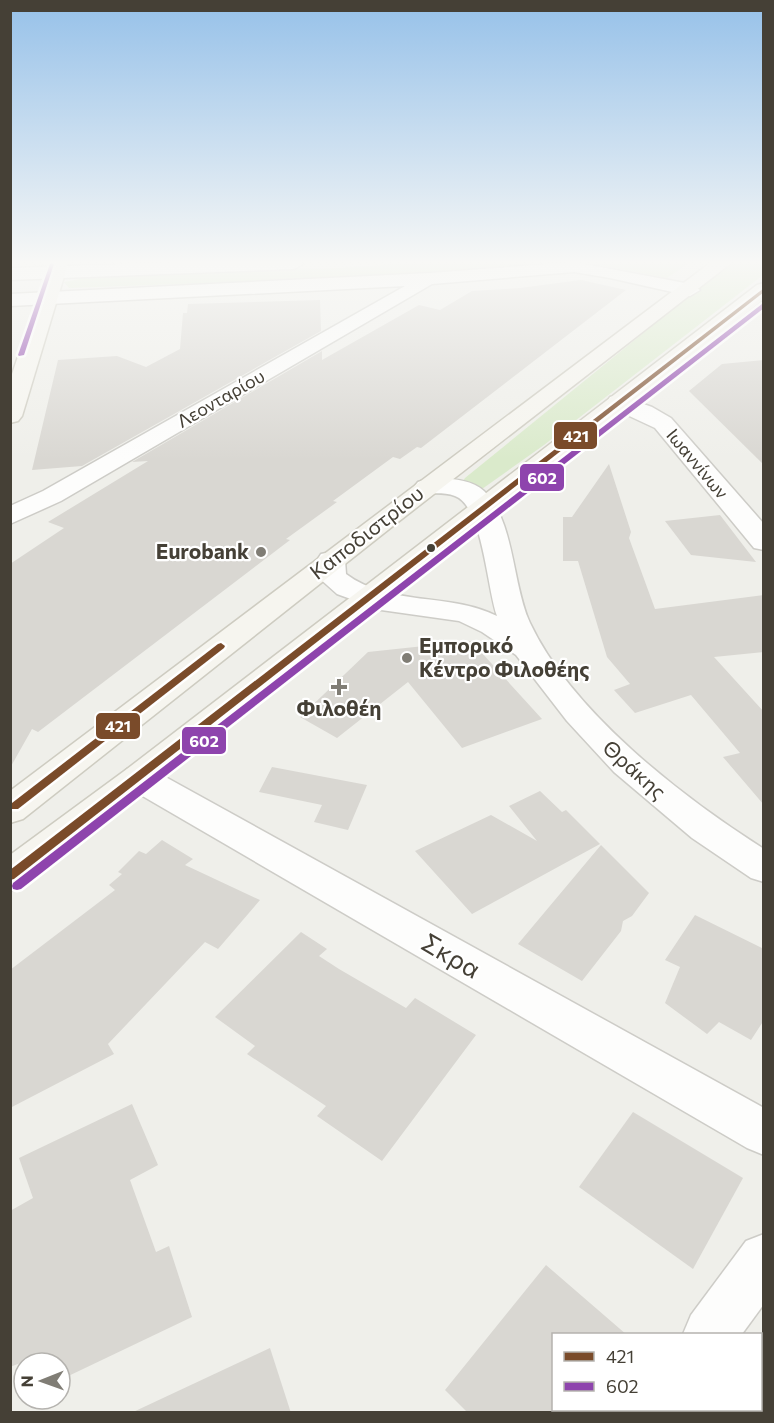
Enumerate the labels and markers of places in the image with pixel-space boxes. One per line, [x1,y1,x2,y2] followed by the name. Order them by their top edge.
[156,538,249,563] place label: Eurobank
[425,542,437,554] unlabelled marker
[254,545,268,559] marker: Eurobank
[419,632,589,681] place label: Εμπορικό Κέντρο Φιλοθέης
[400,651,414,665] marker: Εμπορικό Κέντρο Φιλοθέης
[332,680,346,694] marker: Φιλοθέη
[297,695,381,720] place label: Φιλοθέη

